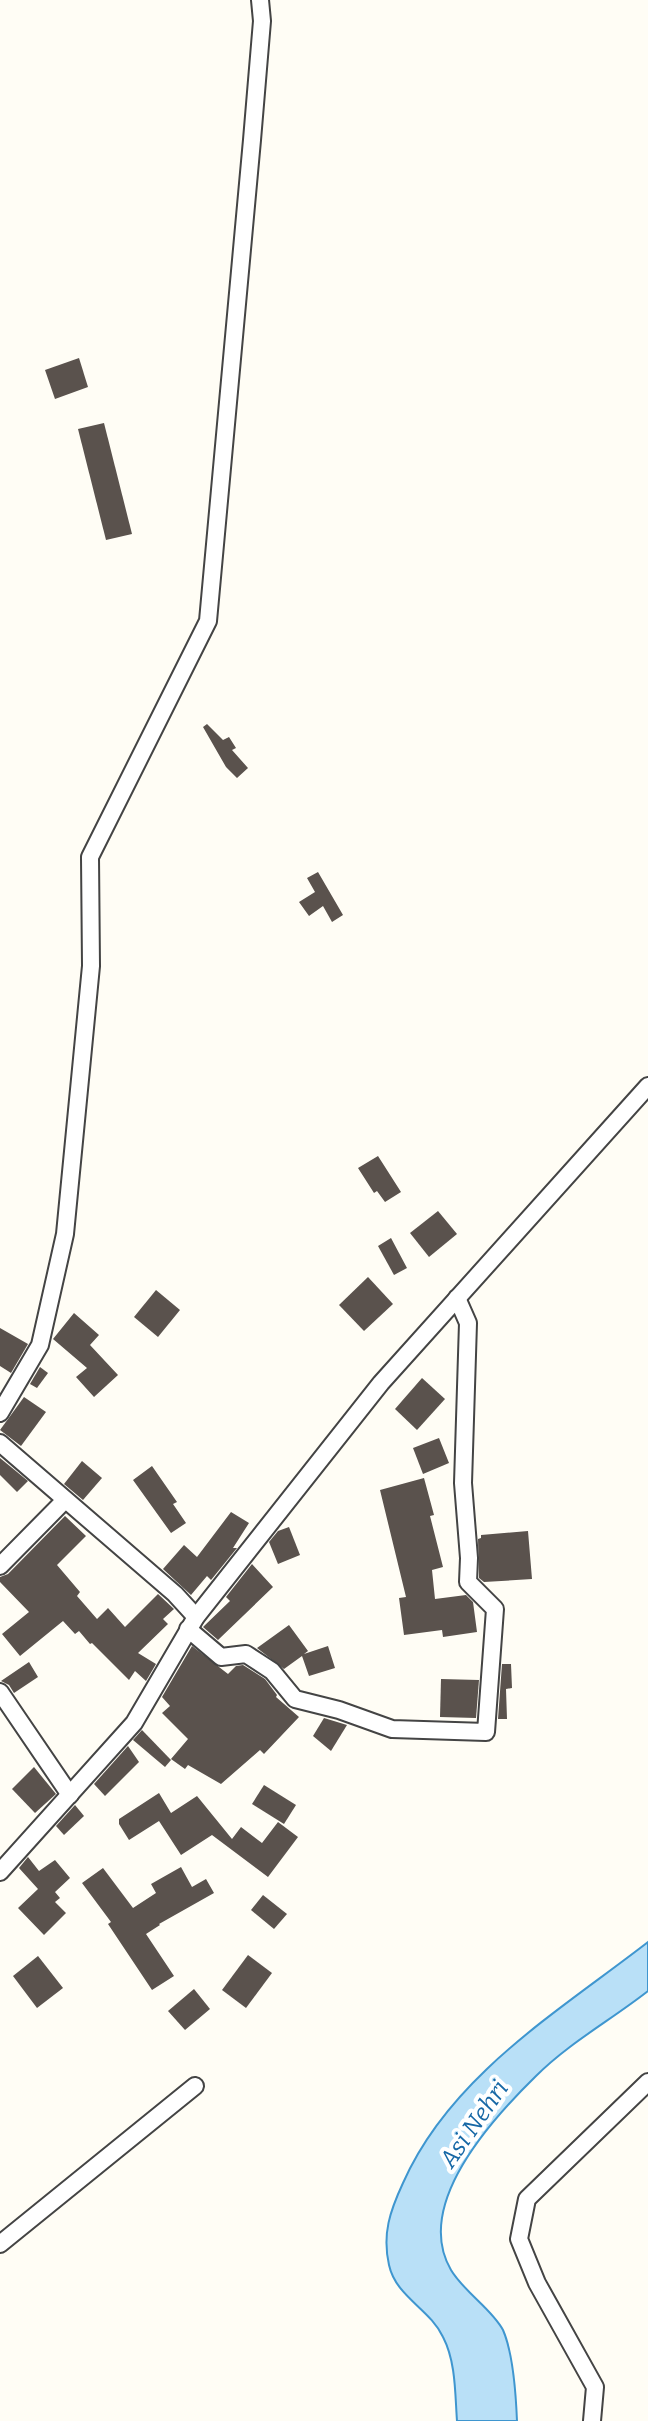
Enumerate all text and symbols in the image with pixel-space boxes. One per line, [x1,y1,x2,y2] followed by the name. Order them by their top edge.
[433,2075,514,2174] water label: Asi Nehri

